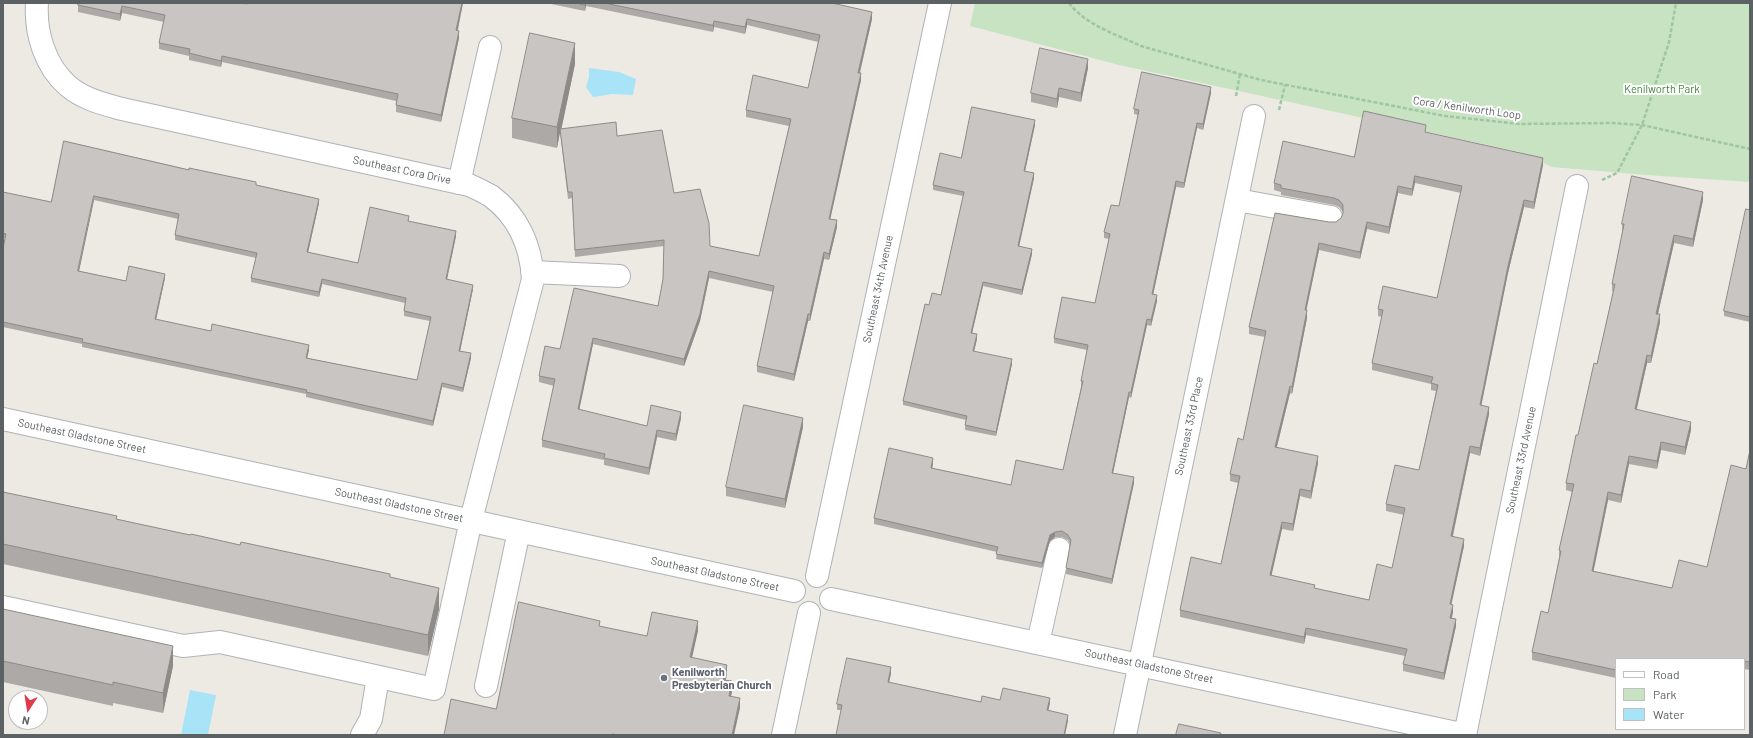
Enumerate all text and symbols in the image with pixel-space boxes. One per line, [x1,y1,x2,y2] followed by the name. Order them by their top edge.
[1624,82,1700,96] park label: Kenilworth Park
[1412,94,1522,122] street label: Cora / Kenilworth Loop
[352,153,452,187] street label: Southeast Cora Drive
[860,234,896,344] street label: Southeast 34th Avenue
[1172,375,1206,477] street label: Southeast 33rd Place
[1503,405,1539,515] street label: Southeast 33rd Avenue
[17,416,147,456] street label: Southeast Gladstone Street
[334,485,464,525] street label: Southeast Gladstone Street
[650,554,780,594] street label: Southeast Gladstone Street
[1084,646,1214,686] street label: Southeast Gladstone Street
[1615,658,1745,730] legend
[672,665,771,691] place label: Kenilworth Presbyterian Church
[1653,667,1680,681] text: Road
[659,673,669,683] marker: Kenilworth Presbyterian Church
[1653,687,1677,701] text: Park
[8,690,48,730] north arrow
[1653,707,1684,721] text: Water
[21,714,31,728] text: N

